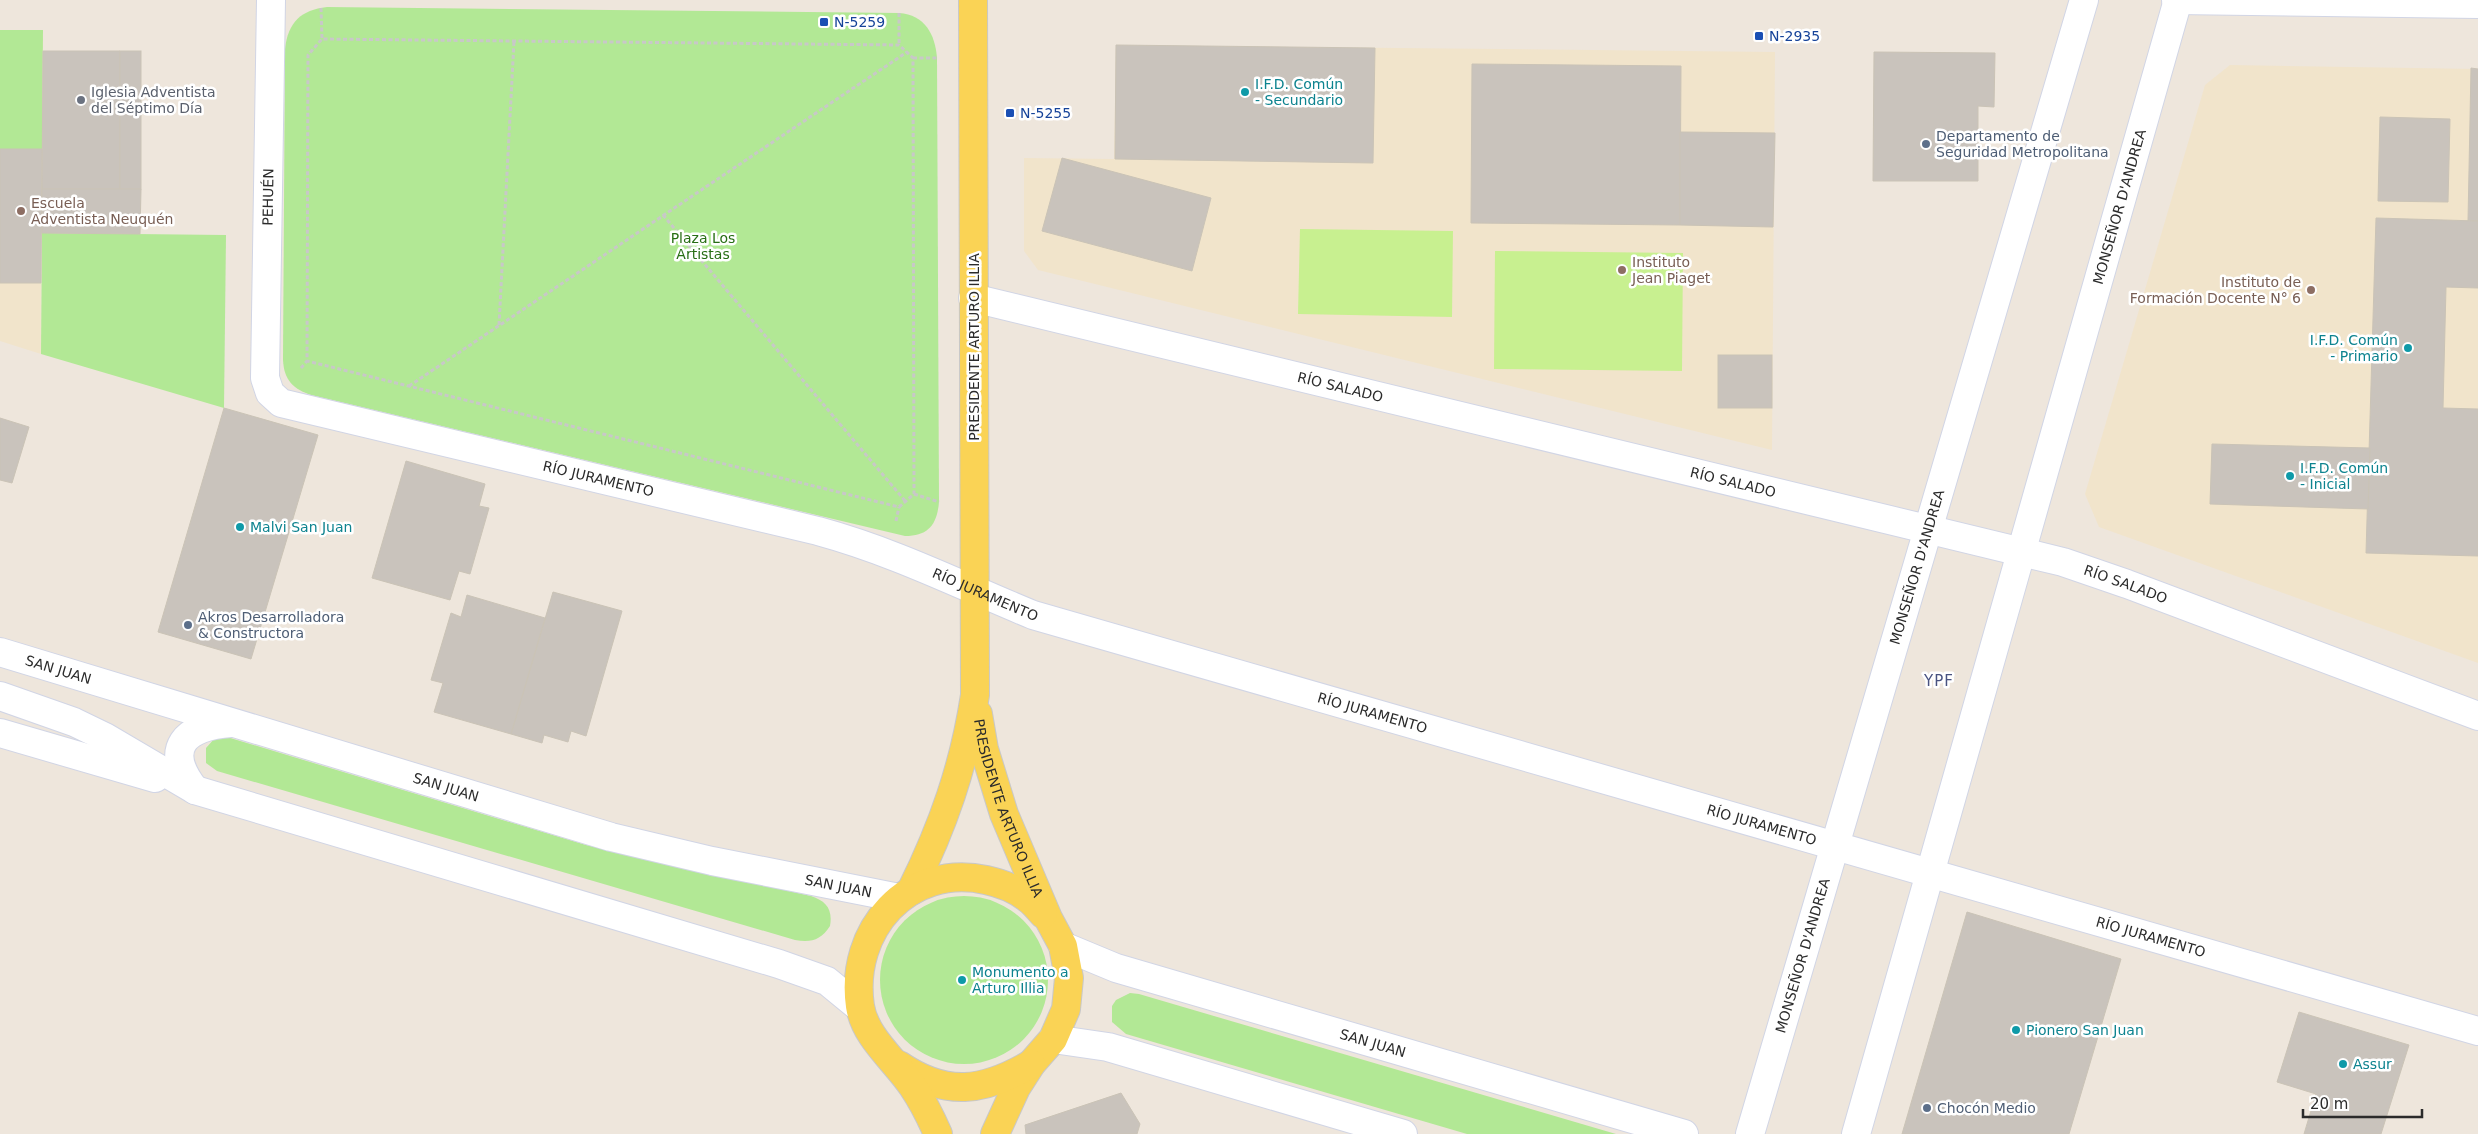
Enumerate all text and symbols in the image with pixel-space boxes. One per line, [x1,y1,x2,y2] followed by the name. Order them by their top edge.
[834,14,885,30] place label: N-5259
[818,16,830,28] marker: N-5259
[1769,28,1820,44] place label: N-2935
[1753,30,1765,42] marker: N-2935
[1255,76,1343,108] place label: I.F.D. Común - Secundario
[91,84,215,116] place label: Iglesia Adventista del Séptimo Día
[1239,86,1251,98] marker: I.F.D. Común - Secundario
[75,94,87,106] marker: Iglesia Adventista del Séptimo Día
[1020,105,1071,121] place label: N-5255
[1004,107,1016,119] marker: N-5255
[2090,127,2149,286] street label: MONSEÑOR D'ANDREA
[1936,128,2109,160] place label: Departamento de Seguridad Metropolitana
[1920,138,1932,150] marker: Departamento de Seguridad Metropolitana
[260,168,276,226] street label: PEHUÉN
[31,195,173,227] place label: Escuela Adventista Neuquén
[15,205,27,217] marker: Escuela Adventista Neuquén
[671,230,735,262] park label: Plaza Los Artistas
[966,253,982,441] street label: PRESIDENTE ARTURO ILLIA
[1631,254,1711,286] place label: Instituto Jean Piaget
[1616,264,1628,276] marker: Instituto Jean Piaget
[2130,274,2301,306] place label: Instituto de Formación Docente N° 6
[2305,284,2317,296] marker: Instituto de Formación Docente N° 6
[2310,332,2398,364] place label: I.F.D. Común - Primario
[2402,342,2414,354] marker: I.F.D. Común - Primario
[1296,369,1385,405] street label: RÍO SALADO
[541,458,655,500] street label: RÍO JURAMENTO
[2300,460,2388,492] place label: I.F.D. Común - Inicial
[1689,464,1777,500] street label: RÍO SALADO
[2284,470,2296,482] marker: I.F.D. Común - Inicial
[1887,487,1947,646] street label: MONSEÑOR D'ANDREA
[250,519,352,535] place label: Malvi San Juan
[234,521,246,533] marker: Malvi San Juan
[2082,562,2170,606] street label: RÍO SALADO
[930,565,1041,624] street label: RÍO JURAMENTO
[198,609,344,641] place label: Akros Desarrolladora & Constructora
[182,619,194,631] marker: Akros Desarrolladora & Constructora
[23,652,93,687] street label: SAN JUAN
[1923,672,1954,690] district label: YPF
[1316,689,1429,736] street label: RÍO JURAMENTO
[971,718,1046,900] street label: PRESIDENTE ARTURO ILLIA
[411,770,481,805] street label: SAN JUAN
[1705,801,1818,848] street label: RÍO JURAMENTO
[803,872,873,900] street label: SAN JUAN
[1772,876,1833,1035] street label: MONSEÑOR D'ANDREA
[2094,913,2208,960] street label: RÍO JURAMENTO
[972,964,1069,996] place label: Monumento a Arturo Illia
[956,974,968,986] marker: Monumento a Arturo Illia
[2026,1022,2144,1038] place label: Pionero San Juan
[2010,1024,2022,1036] marker: Pionero San Juan
[1338,1026,1408,1060] street label: SAN JUAN
[2353,1056,2392,1072] place label: Assur
[2337,1058,2349,1070] marker: Assur
[2303,1086,2422,1118] scale bar
[2310,1095,2348,1113] text: 20 m
[1937,1100,2036,1116] place label: Chocón Medio
[1921,1102,1933,1114] marker: Chocón Medio

